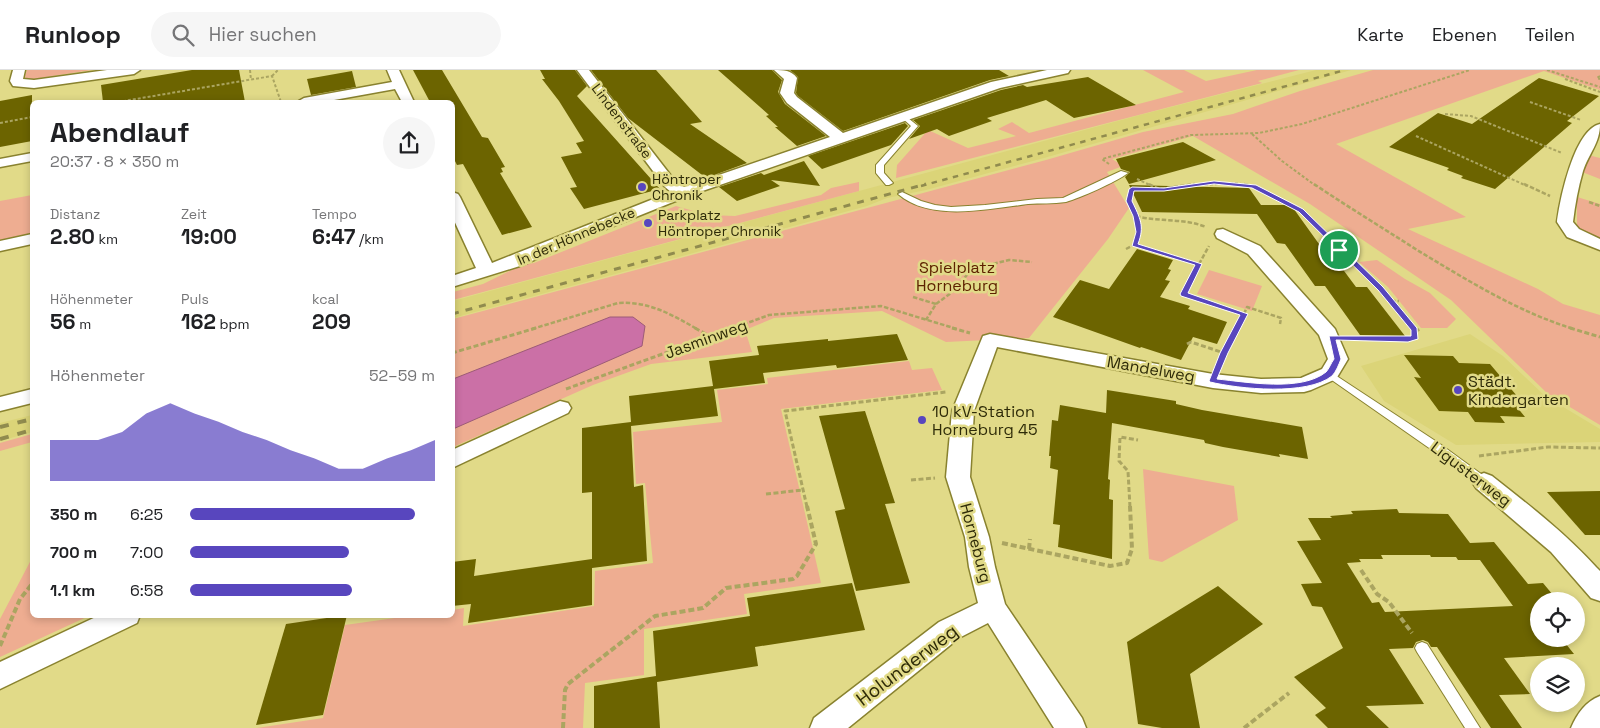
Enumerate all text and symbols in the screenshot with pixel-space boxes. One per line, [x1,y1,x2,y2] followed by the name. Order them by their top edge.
[151,12,501,57] search box
[25,19,121,50] text: Runloop
[169,21,197,49] icon: search
[209,22,317,47] text: Hier suchen
[1357,23,1404,46] text: Karte
[1432,23,1497,46] text: Ebenen
[1525,23,1575,46] text: Teilen
[588,80,656,162] street label: Lindenstraße
[50,114,190,150] text: Abendlauf
[383,117,435,169] button: share
[50,151,179,172] text: 20:37 · 8 × 350 m
[652,170,721,204] place label: Höntroper Chronik
[636,181,648,193] marker: Höntroper Chronik
[514,203,638,269] street label: In der Hönnebecke
[50,205,100,223] text: Distanz
[181,205,207,223] text: Zeit
[312,205,357,223] text: Tempo
[658,206,782,240] place label: Parkplatz Höntroper Chronik
[642,217,654,229] marker: Parkplatz Höntroper Chronik
[50,223,95,250] text: 2.80
[181,223,237,250] text: 19:00
[312,223,355,250] text: 6:47
[1318,229,1360,271] pin
[95,230,118,248] text: km
[355,230,384,248] text: /km
[1325,236,1353,264] icon: arrive
[916,257,998,296] park label: Spielplatz Horneburg
[50,290,133,308] text: Höhenmeter
[181,290,209,308] text: Puls
[312,290,339,308] text: kcal
[50,308,76,335] text: 56
[181,308,216,335] text: 162
[312,308,351,335] text: 209
[662,314,750,364] street label: Jasminweg
[76,315,91,333] text: m
[216,315,250,333] text: bpm
[1105,351,1197,387] street label: Mandelweg
[50,365,145,386] text: Höhenmeter
[369,365,435,386] text: 52–59 m
[1468,371,1569,410] place label: Städt. Kindergarten
[1452,384,1464,396] marker: Städt. Kindergarten
[932,401,1038,440] place label: 10 kV-Station Horneburg 45
[916,414,928,426] marker: 10 kV-Station Horneburg 45
[1426,437,1516,511] street label: Ligusterweg
[955,501,997,585] street label: Horneburg
[50,504,97,525] text: 350 m
[130,504,163,525] text: 6:25
[50,542,97,563] text: 700 m
[130,542,164,563] text: 7:00
[50,580,95,601] text: 1.1 km
[130,580,163,601] text: 6:58
[1530,592,1585,712] map controls
[1530,592,1585,647] button: locate
[851,619,963,711] street label: Holunderweg
[1530,657,1585,712] button: layers

